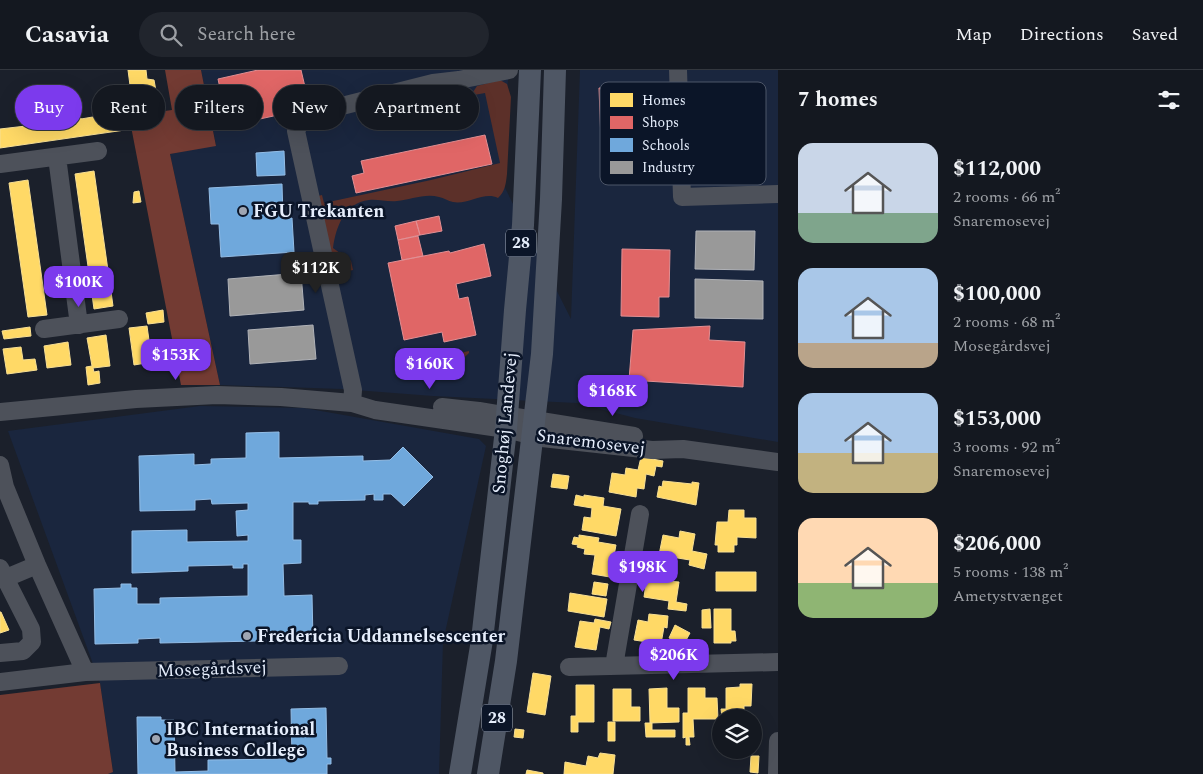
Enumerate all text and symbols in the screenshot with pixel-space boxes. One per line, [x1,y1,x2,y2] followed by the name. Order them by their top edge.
[139,12,489,57] search box
[25,17,109,53] text: Casavia
[197,20,296,49] text: Search here
[157,21,185,49] icon: search
[956,21,992,48] text: Map
[1020,21,1104,48] text: Directions
[1132,21,1178,48] text: Saved
[600,82,766,185] legend
[798,84,878,116] text: 7 homes
[15,85,82,130] chip: Buy
[92,85,165,130] chip: Rent
[175,85,263,130] chip: Filters
[273,85,346,130] chip: New
[356,85,479,130] chip: Apartment
[1155,86,1183,114] icon: filters
[642,90,686,111] text: Homes
[642,112,679,133] text: Shops
[642,135,690,156] text: Schools
[953,153,1041,185] text: $112,000
[642,157,696,178] text: Industry
[838,163,898,223] icon: home
[953,185,1060,209] text: 2 rooms · 66 m²
[253,198,384,225] place label: FGU Trekanten
[237,205,249,217] marker: FGU Trekanten
[953,209,1050,233] text: Snaremosevej
[506,230,536,257] road number: 28
[281,252,351,294] pin: $112K
[292,256,340,280] text: $112K
[44,266,114,308] pin: $100K
[55,270,103,294] text: $100K
[953,278,1041,310] text: $100,000
[838,288,898,348] icon: home
[953,310,1060,334] text: 2 rooms · 68 m²
[953,334,1051,358] text: Mosegårdsvej
[141,338,211,381] pin: $153K
[152,343,200,367] text: $153K
[395,348,465,390] pin: $160K
[485,351,525,495] street label: Snoghøj Landevej
[406,352,454,376] text: $160K
[578,374,648,417] pin: $168K
[589,379,637,403] text: $168K
[953,403,1041,435] text: $153,000
[838,413,898,473] icon: home
[535,422,647,462] street label: Snaremosevej
[953,435,1060,459] text: 3 rooms · 92 m²
[953,459,1050,483] text: Snaremosevej
[953,528,1041,560] text: $206,000
[838,538,898,598] icon: home
[608,550,678,593] pin: $198K
[619,555,667,579] text: $198K
[953,560,1068,584] text: 5 rooms · 138 m²
[953,584,1063,608] text: Ametystvænget
[257,623,506,650] place label: Fredericia Uddannelsescenter
[241,630,253,642] marker: Fredericia Uddannelsescenter
[639,638,709,681] pin: $206K
[650,643,698,667] text: $206K
[157,654,267,684] street label: Mosegårdsvej
[482,704,512,731] road number: 28
[712,709,762,759] map controls
[712,709,762,759] button: layers
[166,716,315,764] place label: IBC International Business College
[150,733,162,745] marker: IBC International Business College

